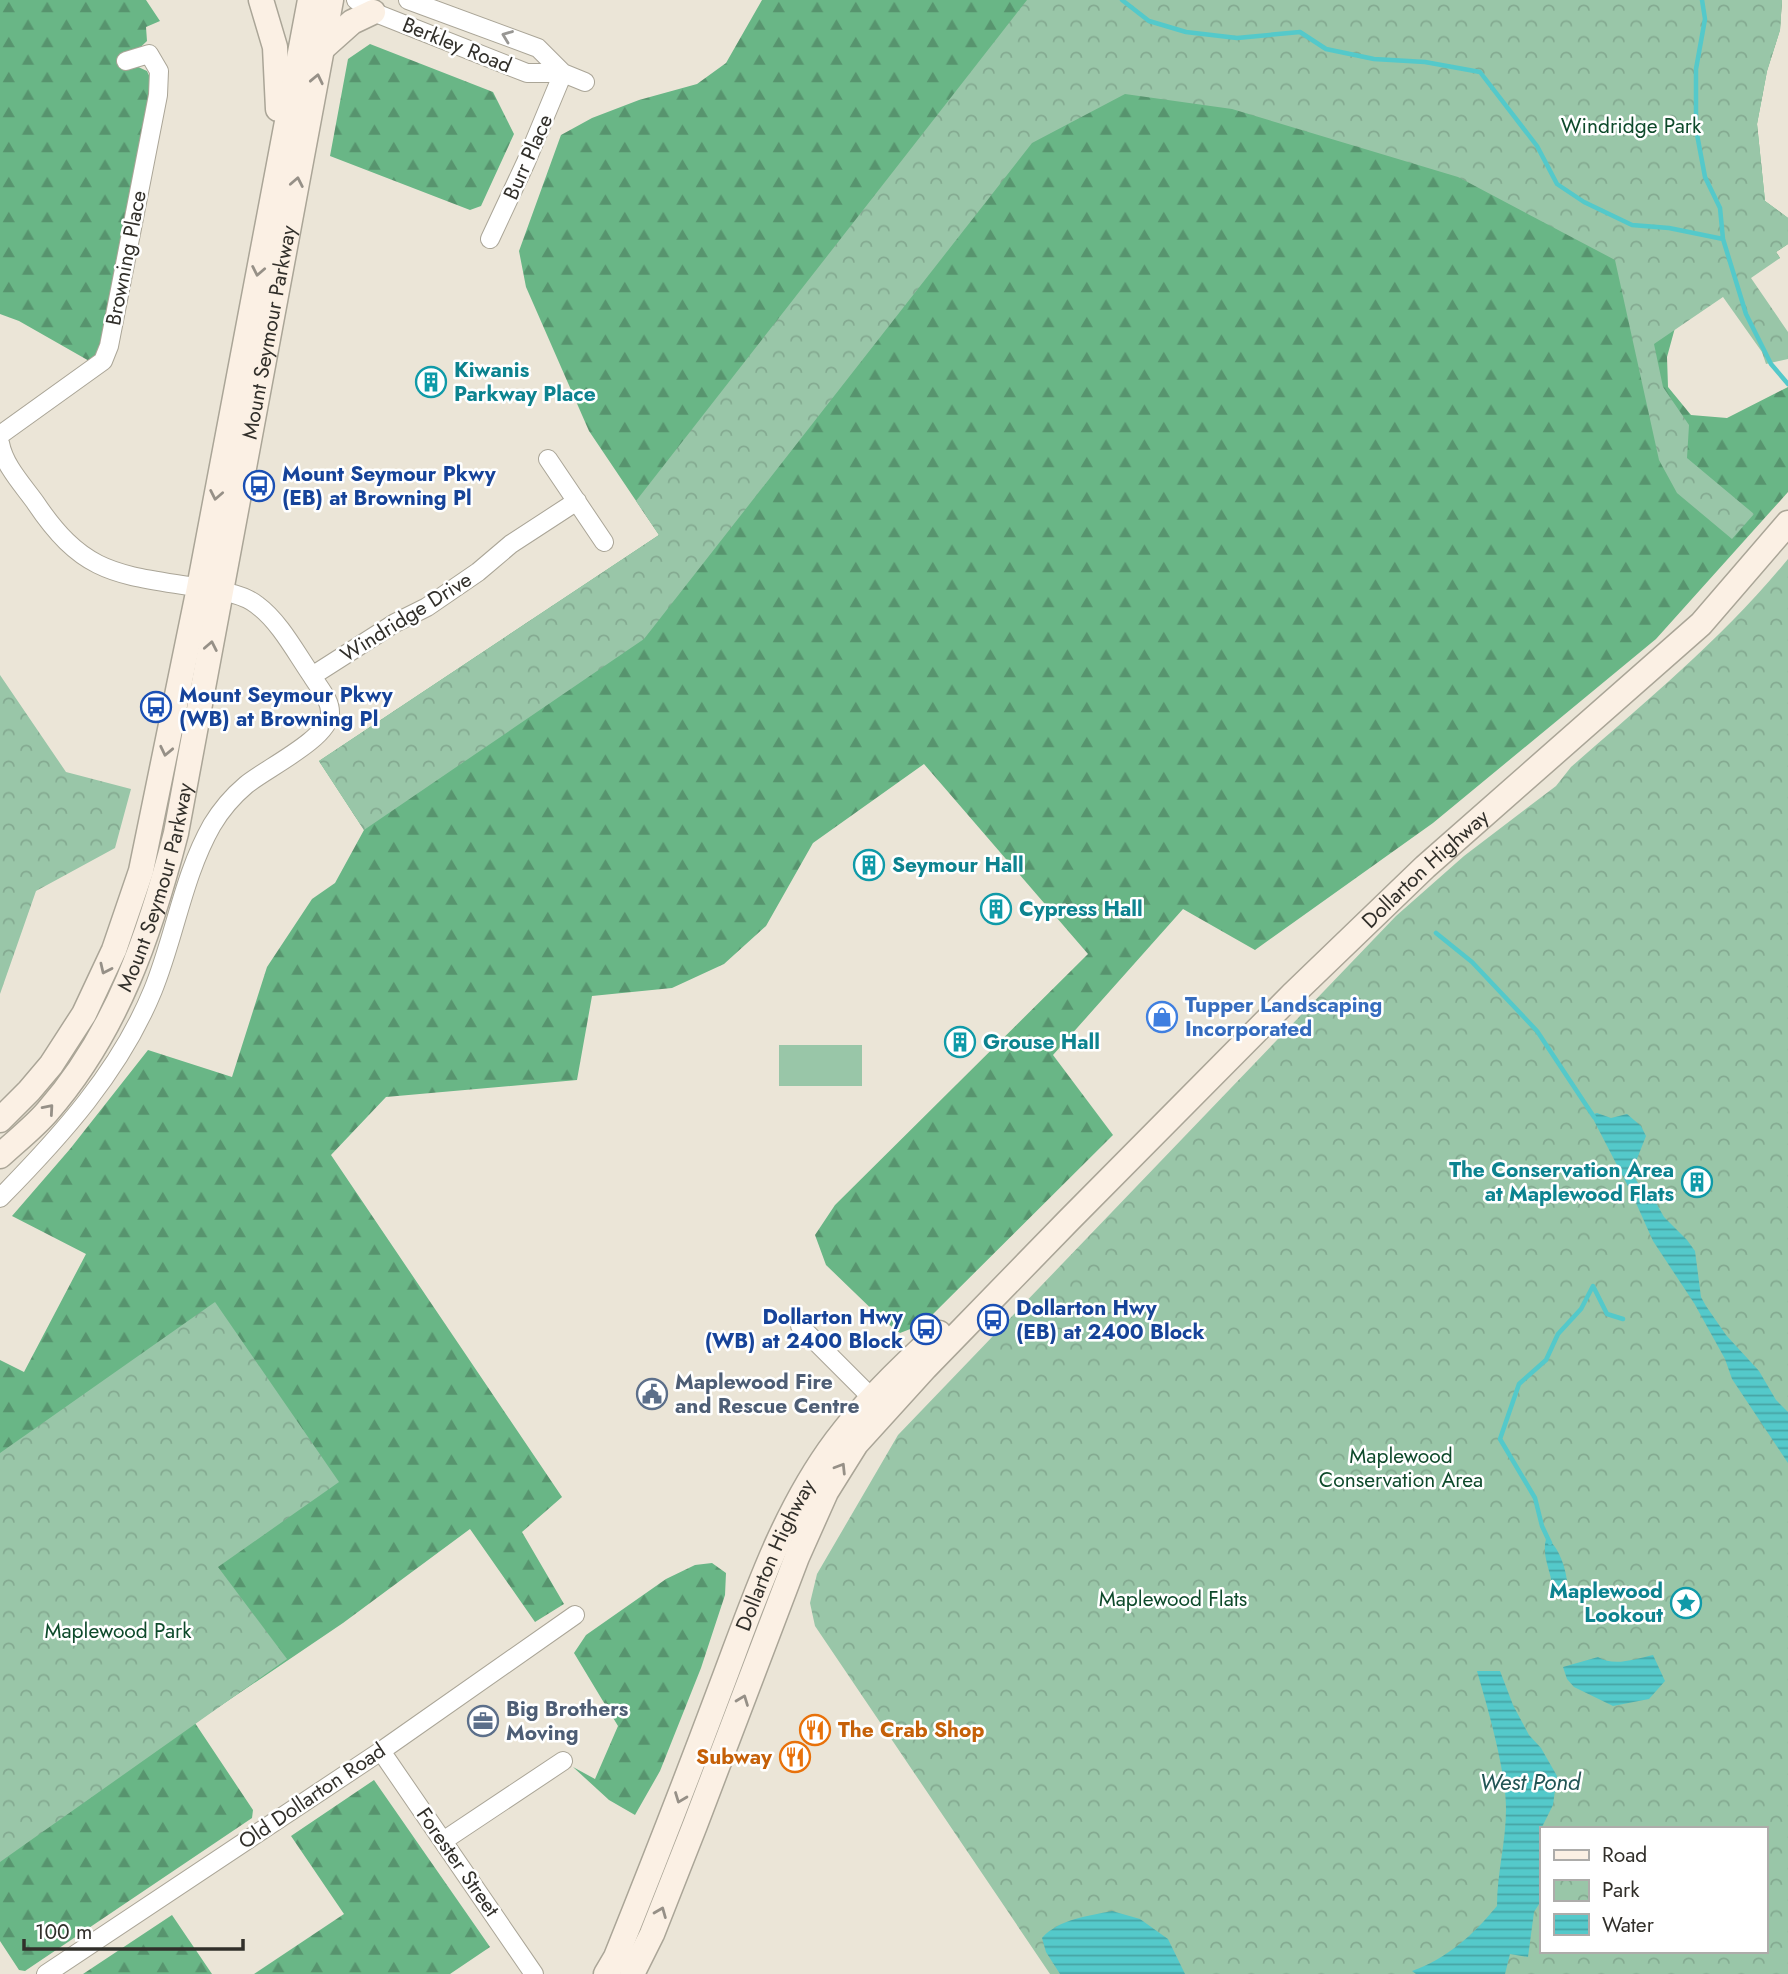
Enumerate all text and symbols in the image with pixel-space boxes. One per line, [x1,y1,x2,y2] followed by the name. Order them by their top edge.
[398,10,516,80] street label: Berkley Road
[502,31,514,45] one-way arrow
[309,73,324,85] one-way arrow
[496,109,560,205] street label: Burr Place
[1561,111,1702,141] park label: Windridge Park
[289,176,304,188] one-way arrow
[98,188,154,328] street label: Browning Place
[235,222,304,442] street label: Mount Seymour Parkway
[251,265,266,277] one-way arrow
[454,355,596,409] place label: Kiwanis Parkway Place
[414,365,448,399] building icon: Kiwanis Parkway Place
[282,459,497,513] place label: Mount Seymour Pkwy (EB) at Browning Pl
[242,469,276,503] bus stop icon: Mount Seymour Pkwy (EB) at Browning Pl
[209,489,224,501] one-way arrow
[335,565,478,669] street label: Windridge Drive
[203,640,218,652] one-way arrow
[179,680,394,734] place label: Mount Seymour Pkwy (WB) at Browning Pl
[139,690,173,724] bus stop icon: Mount Seymour Pkwy (WB) at Browning Pl
[159,745,174,757] one-way arrow
[110,780,200,996] street label: Mount Seymour Parkway
[1355,802,1496,935] street label: Dollarton Highway
[852,848,886,882] building icon: Seymour Hall
[892,850,1024,880] place label: Seymour Hall
[979,892,1013,926] building icon: Cypress Hall
[1019,894,1143,924] place label: Cypress Hall
[99,962,113,974] one-way arrow
[1185,990,1382,1044] place label: Tupper Landscaping Incorporated
[1145,1000,1179,1034] shop icon: Tupper Landscaping Incorporated
[943,1025,977,1059] building icon: Grouse Hall
[983,1027,1100,1057] place label: Grouse Hall
[41,1104,53,1117] one-way arrow
[1449,1155,1674,1209] place label: The Conservation Area at Maplewood Flats
[1680,1165,1714,1199] building icon: The Conservation Area at Maplewood Flats
[1016,1293,1205,1347] place label: Dollarton Hwy (EB) at 2400 Block
[705,1302,904,1356] place label: Dollarton Hwy (WB) at 2400 Block
[976,1303,1010,1337] bus stop icon: Dollarton Hwy (EB) at 2400 Block
[909,1312,943,1346] bus stop icon: Dollarton Hwy (WB) at 2400 Block
[675,1367,859,1421] place label: Maplewood Fire and Rescue Centre
[635,1377,669,1411] public building icon: Maplewood Fire and Rescue Centre
[1319,1441,1483,1495] park label: Maplewood Conservation Area
[832,1463,845,1476] one-way arrow
[728,1473,823,1635] street label: Dollarton Highway
[1549,1576,1663,1630] place label: Maplewood Lookout
[1099,1584,1247,1614] park label: Maplewood Flats
[1669,1586,1703,1620] place icon: Maplewood Lookout
[45,1616,192,1646] park label: Maplewood Park
[506,1694,629,1748] place label: Big Brothers Moving
[734,1695,748,1707] one-way arrow
[466,1704,500,1738] office icon: Big Brothers Moving
[798,1713,832,1747] restaurant icon: The Crab Shop
[838,1715,984,1745] place label: The Crab Shop
[233,1736,391,1856] street label: Old Dollarton Road
[778,1740,812,1774] restaurant icon: Subway
[696,1742,773,1772] place label: Subway
[1479,1765,1582,1799] water label: West Pond
[674,1791,688,1803] one-way arrow
[409,1801,507,1923] street label: Forester Street
[1540,1827,1767,1953] legend
[1602,1840,1647,1870] text: Road
[1602,1875,1640,1905] text: Park
[652,1907,666,1919] one-way arrow
[24,1908,243,1952] scale bar
[1602,1910,1655,1940] text: Water
[35,1917,92,1947] text: 100 m

